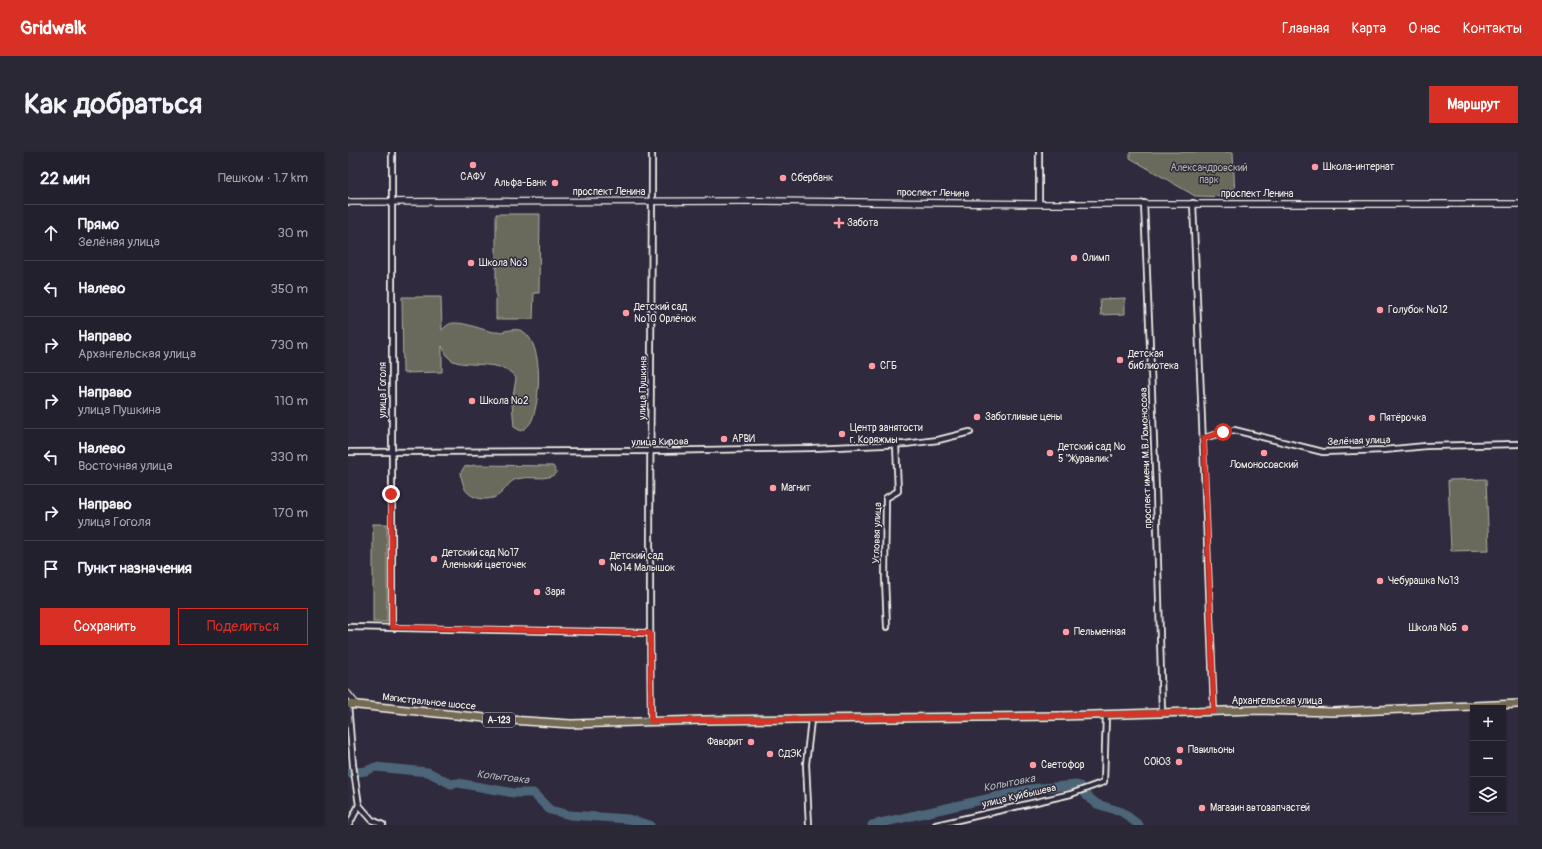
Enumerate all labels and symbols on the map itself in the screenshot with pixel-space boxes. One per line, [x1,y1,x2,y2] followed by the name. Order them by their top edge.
[468,160,478,170] marker: САФУ
[1323,161,1395,173] place label: Школа-интернат
[1170,162,1248,186] park label: Александровский парк
[1310,162,1320,172] marker: Школа-интернат
[460,171,486,183] place label: САФУ
[791,172,833,184] place label: Сбербанк
[778,173,788,183] marker: Сбербанк
[494,177,547,189] place label: Альфа-Банк
[550,178,560,188] marker: Альфа-Банк
[573,186,646,198] street label: проспект Ленина
[897,186,970,200] street label: проспект Ленина
[1221,188,1294,200] street label: проспект Ленина
[847,217,878,229] place label: Забота
[834,218,844,228] marker: Забота
[1082,252,1110,264] place label: Олимп
[1069,253,1079,263] marker: Олимп
[479,257,528,269] place label: Школа №3
[466,258,476,268] marker: Школа №3
[633,301,696,325] place label: Детский сад №10 Орлёнок
[1388,304,1448,316] place label: Голубок №12
[1375,305,1385,315] marker: Голубок №12
[621,308,631,318] marker: Детский сад №10 Орлёнок
[1127,348,1179,372] place label: Детская библиотека
[1115,355,1125,365] marker: Детская библиотека
[636,356,650,421] street label: улица Пушкина
[880,360,897,372] place label: СГБ
[867,361,877,371] marker: СГБ
[377,362,389,419] street label: улица Гоголя
[1138,387,1154,529] street label: проспект имени М.В.Ломоносова
[480,395,529,407] place label: Школа №2
[467,396,477,406] marker: Школа №2
[985,411,1062,423] place label: Заботливые цены
[972,412,982,422] marker: Заботливые цены
[1380,412,1426,424] place label: Пятёрочка
[1367,413,1377,423] marker: Пятёрочка
[850,422,923,446] place label: Центр занятости г. Коряжмы
[1214,423,1232,441] route start
[837,429,847,439] marker: Центр занятости г. Коряжмы
[732,433,755,445] place label: АРВИ
[719,434,729,444] marker: АРВИ
[1327,434,1391,448] street label: Зелёная улица
[630,435,689,449] street label: улица Кирова
[1057,441,1126,465] place label: Детский сад № 5 "Журавлик"
[1045,448,1055,458] marker: Детский сад № 5 "Журавлик"
[1259,448,1269,458] marker: Ломоносовский
[1229,459,1298,471] place label: Ломоносовский
[781,482,811,494] place label: Магнит
[768,483,778,493] marker: Магнит
[382,485,400,503] route end
[870,502,884,564] street label: Угловая улица
[441,547,527,571] place label: Детский сад №17 Аленький цветочек
[609,550,675,574] place label: Детский сад №14 Малышок
[429,554,439,564] marker: Детский сад №17 Аленький цветочек
[597,557,607,567] marker: Детский сад №14 Малышок
[1388,575,1459,587] place label: Чебурашка №13
[1375,576,1385,586] marker: Чебурашка №13
[545,586,565,598] place label: Заря
[532,587,542,597] marker: Заря
[1409,622,1457,634] place label: Школа №5
[1460,623,1470,633] marker: Школа №5
[1074,626,1126,638] place label: Пельменная
[1061,627,1071,637] marker: Пельменная
[382,691,476,713] street label: Магистральное шоссе
[1232,695,1323,707] street label: Архангельская улица
[483,713,515,727] road number: А-123
[707,736,743,748] place label: Фаворит
[746,737,756,747] marker: Фаворит
[1188,744,1235,756] place label: Павильоны
[1175,745,1185,755] marker: Павильоны
[778,748,802,760] place label: СДЭК
[765,749,775,759] marker: СДЭК
[1144,756,1171,768] place label: СОЮЗ
[1174,757,1184,767] marker: СОЮЗ
[1041,759,1085,771] place label: Светофор
[1028,760,1038,770] marker: Светофор
[476,767,531,787] water label: Копытовка
[982,771,1037,794] water label: Копытовка
[980,782,1058,811] street label: улица Куйбышева
[1210,802,1310,814] place label: Магазин автозапчастей
[1197,803,1207,813] marker: Магазин автозапчастей

